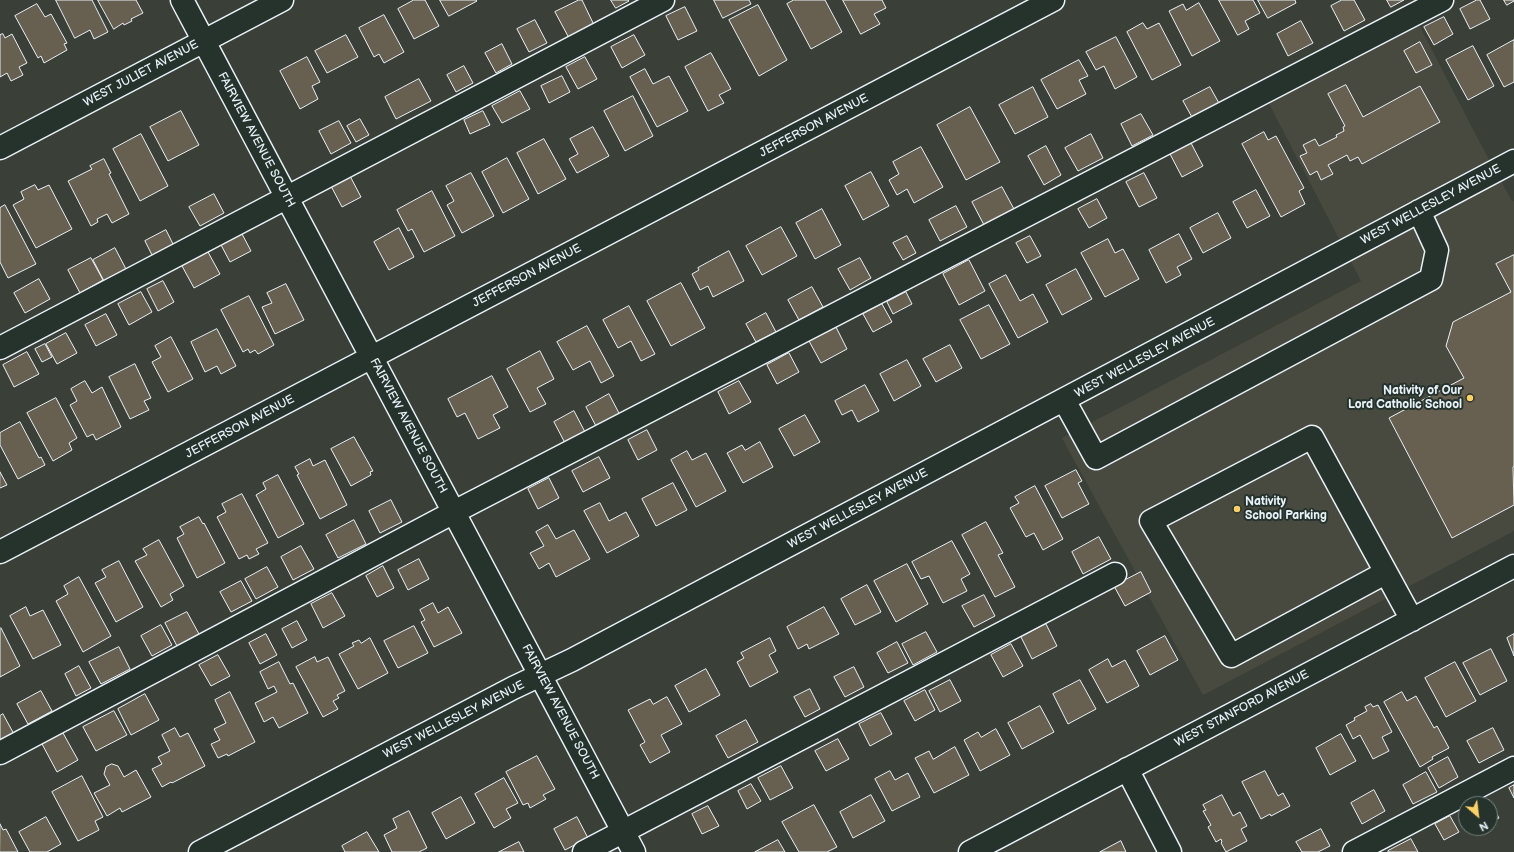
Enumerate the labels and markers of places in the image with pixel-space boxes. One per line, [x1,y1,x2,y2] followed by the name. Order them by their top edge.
[1348,384,1462,412] place label: Nativity of Our Lord Catholic School
[1465,393,1475,403] marker: Nativity of Our Lord Catholic School
[1245,495,1327,523] place label: Nativity School Parking
[1232,504,1242,514] marker: Nativity School Parking

